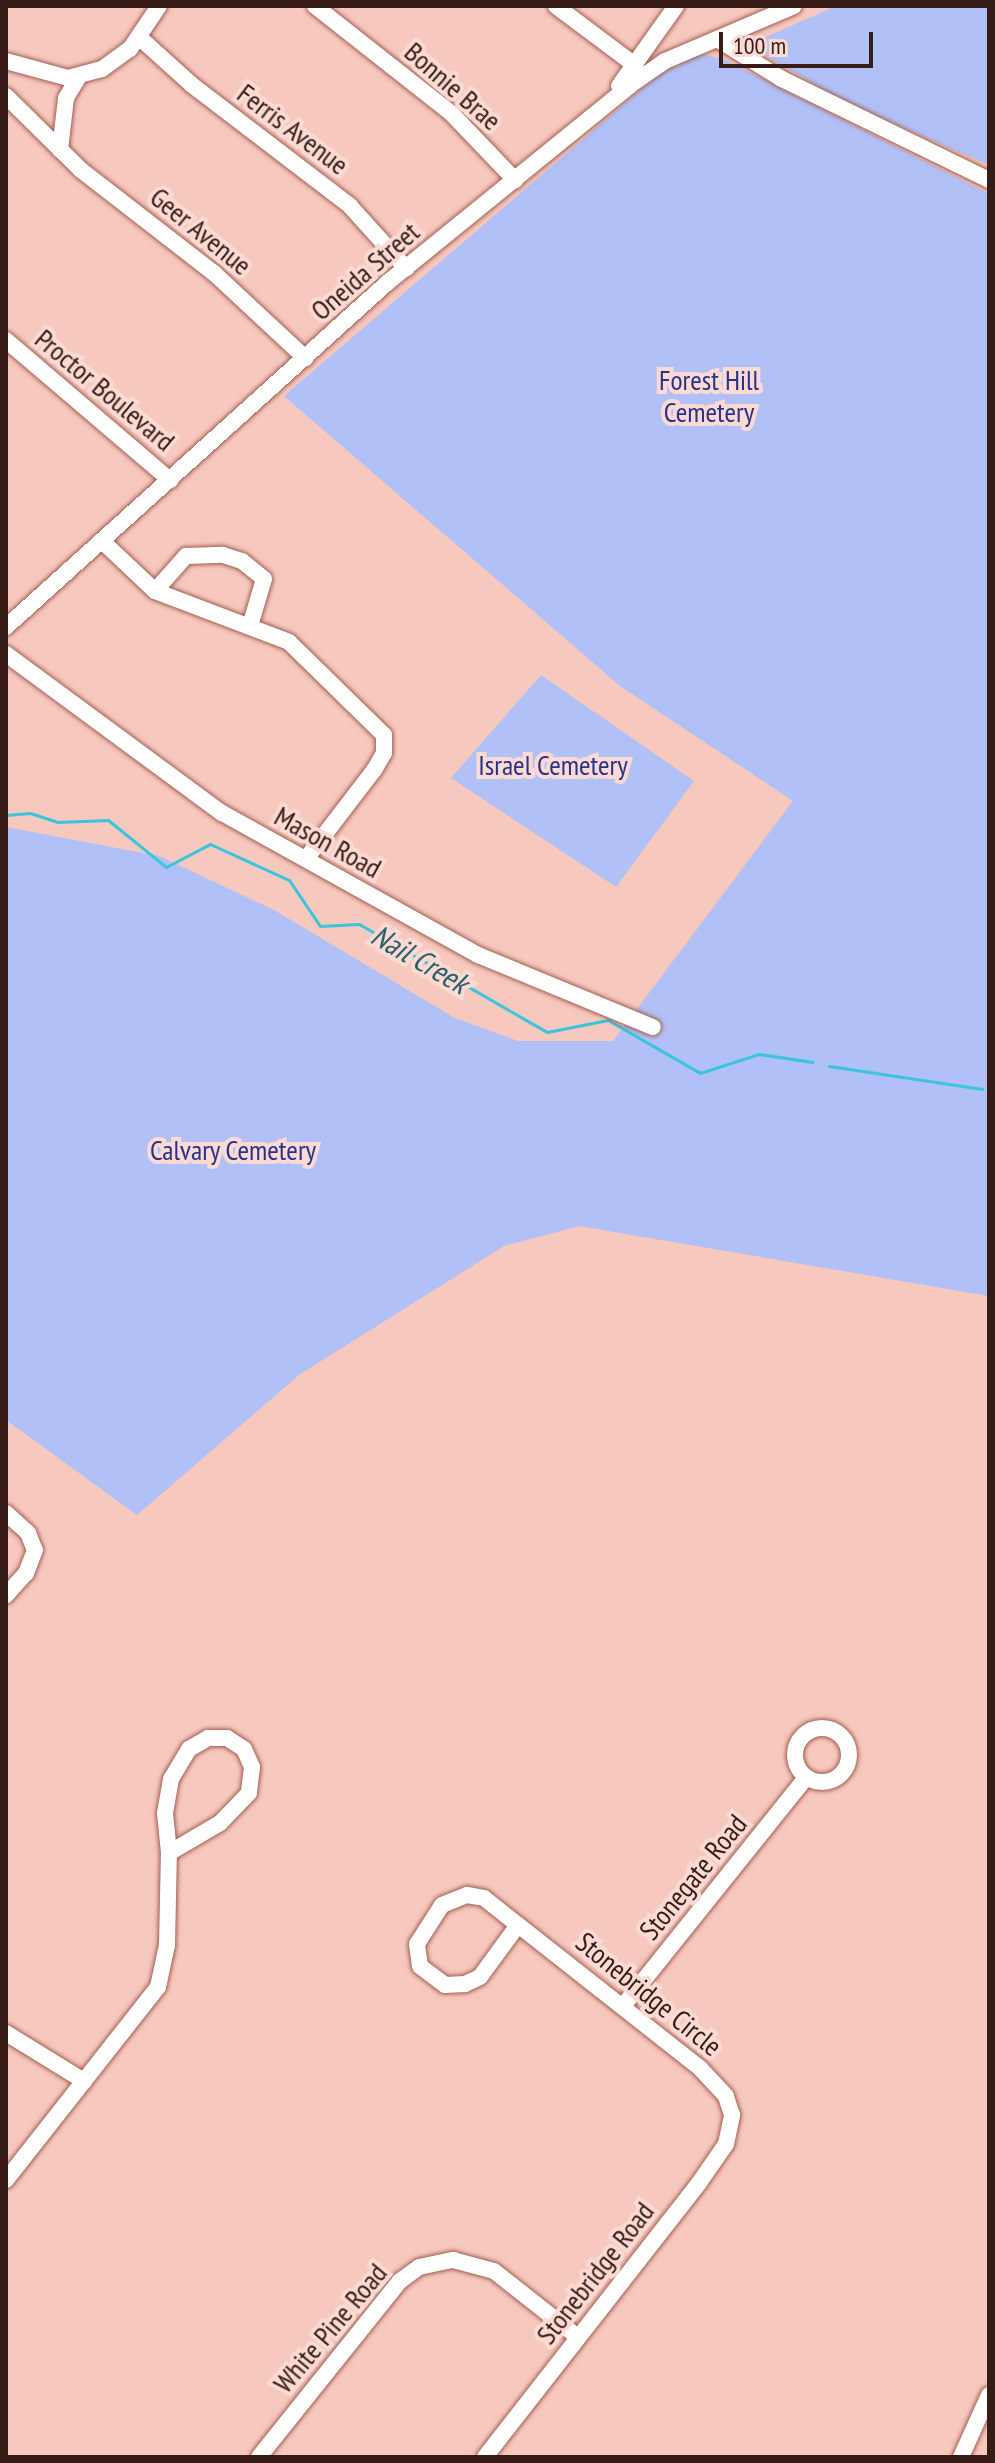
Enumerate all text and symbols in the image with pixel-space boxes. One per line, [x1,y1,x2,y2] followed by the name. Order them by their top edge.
[723,16,877,66] scale bar
[733,30,786,61] text: 100 m
[398,35,508,137] street label: Bonnie Brae
[231,76,355,182] street label: Ferris Avenue
[143,180,259,282] street label: Geer Avenue
[304,215,426,327] street label: Oneida Street
[28,322,182,458] street label: Proctor Boulevard
[659,363,759,429] park label: Forest Hill Cemetery
[478,748,628,782] park label: Israel Cemetery
[269,799,387,885] street label: Mason Road
[365,917,475,1001] water label: Nail Creek
[149,1133,317,1167] park label: Calvary Cemetery
[632,1808,754,1946] street label: Stonegate Road
[569,1925,729,2063] street label: Stonebridge Circle
[529,2195,661,2351] street label: Stonebridge Road
[266,2257,394,2399] street label: White Pine Road

